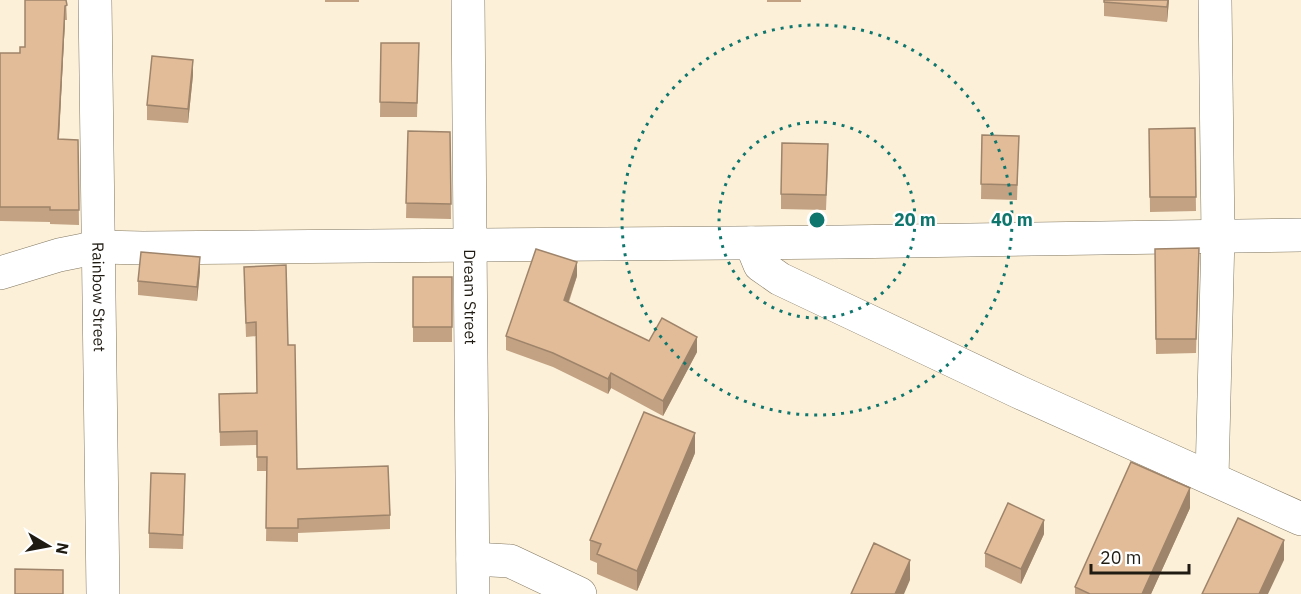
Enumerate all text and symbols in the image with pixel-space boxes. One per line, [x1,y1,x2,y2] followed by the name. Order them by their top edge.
[894,208,936,231] text: 20 m
[991,208,1033,231] text: 40 m
[807,210,827,230] centre of rings
[88,242,110,352] street label: Rainbow Street
[460,249,481,345] street label: Dream Street
[18,516,78,576] north arrow
[1091,537,1188,575] scale bar
[52,541,74,556] text: N
[1100,546,1142,569] text: 20 m

